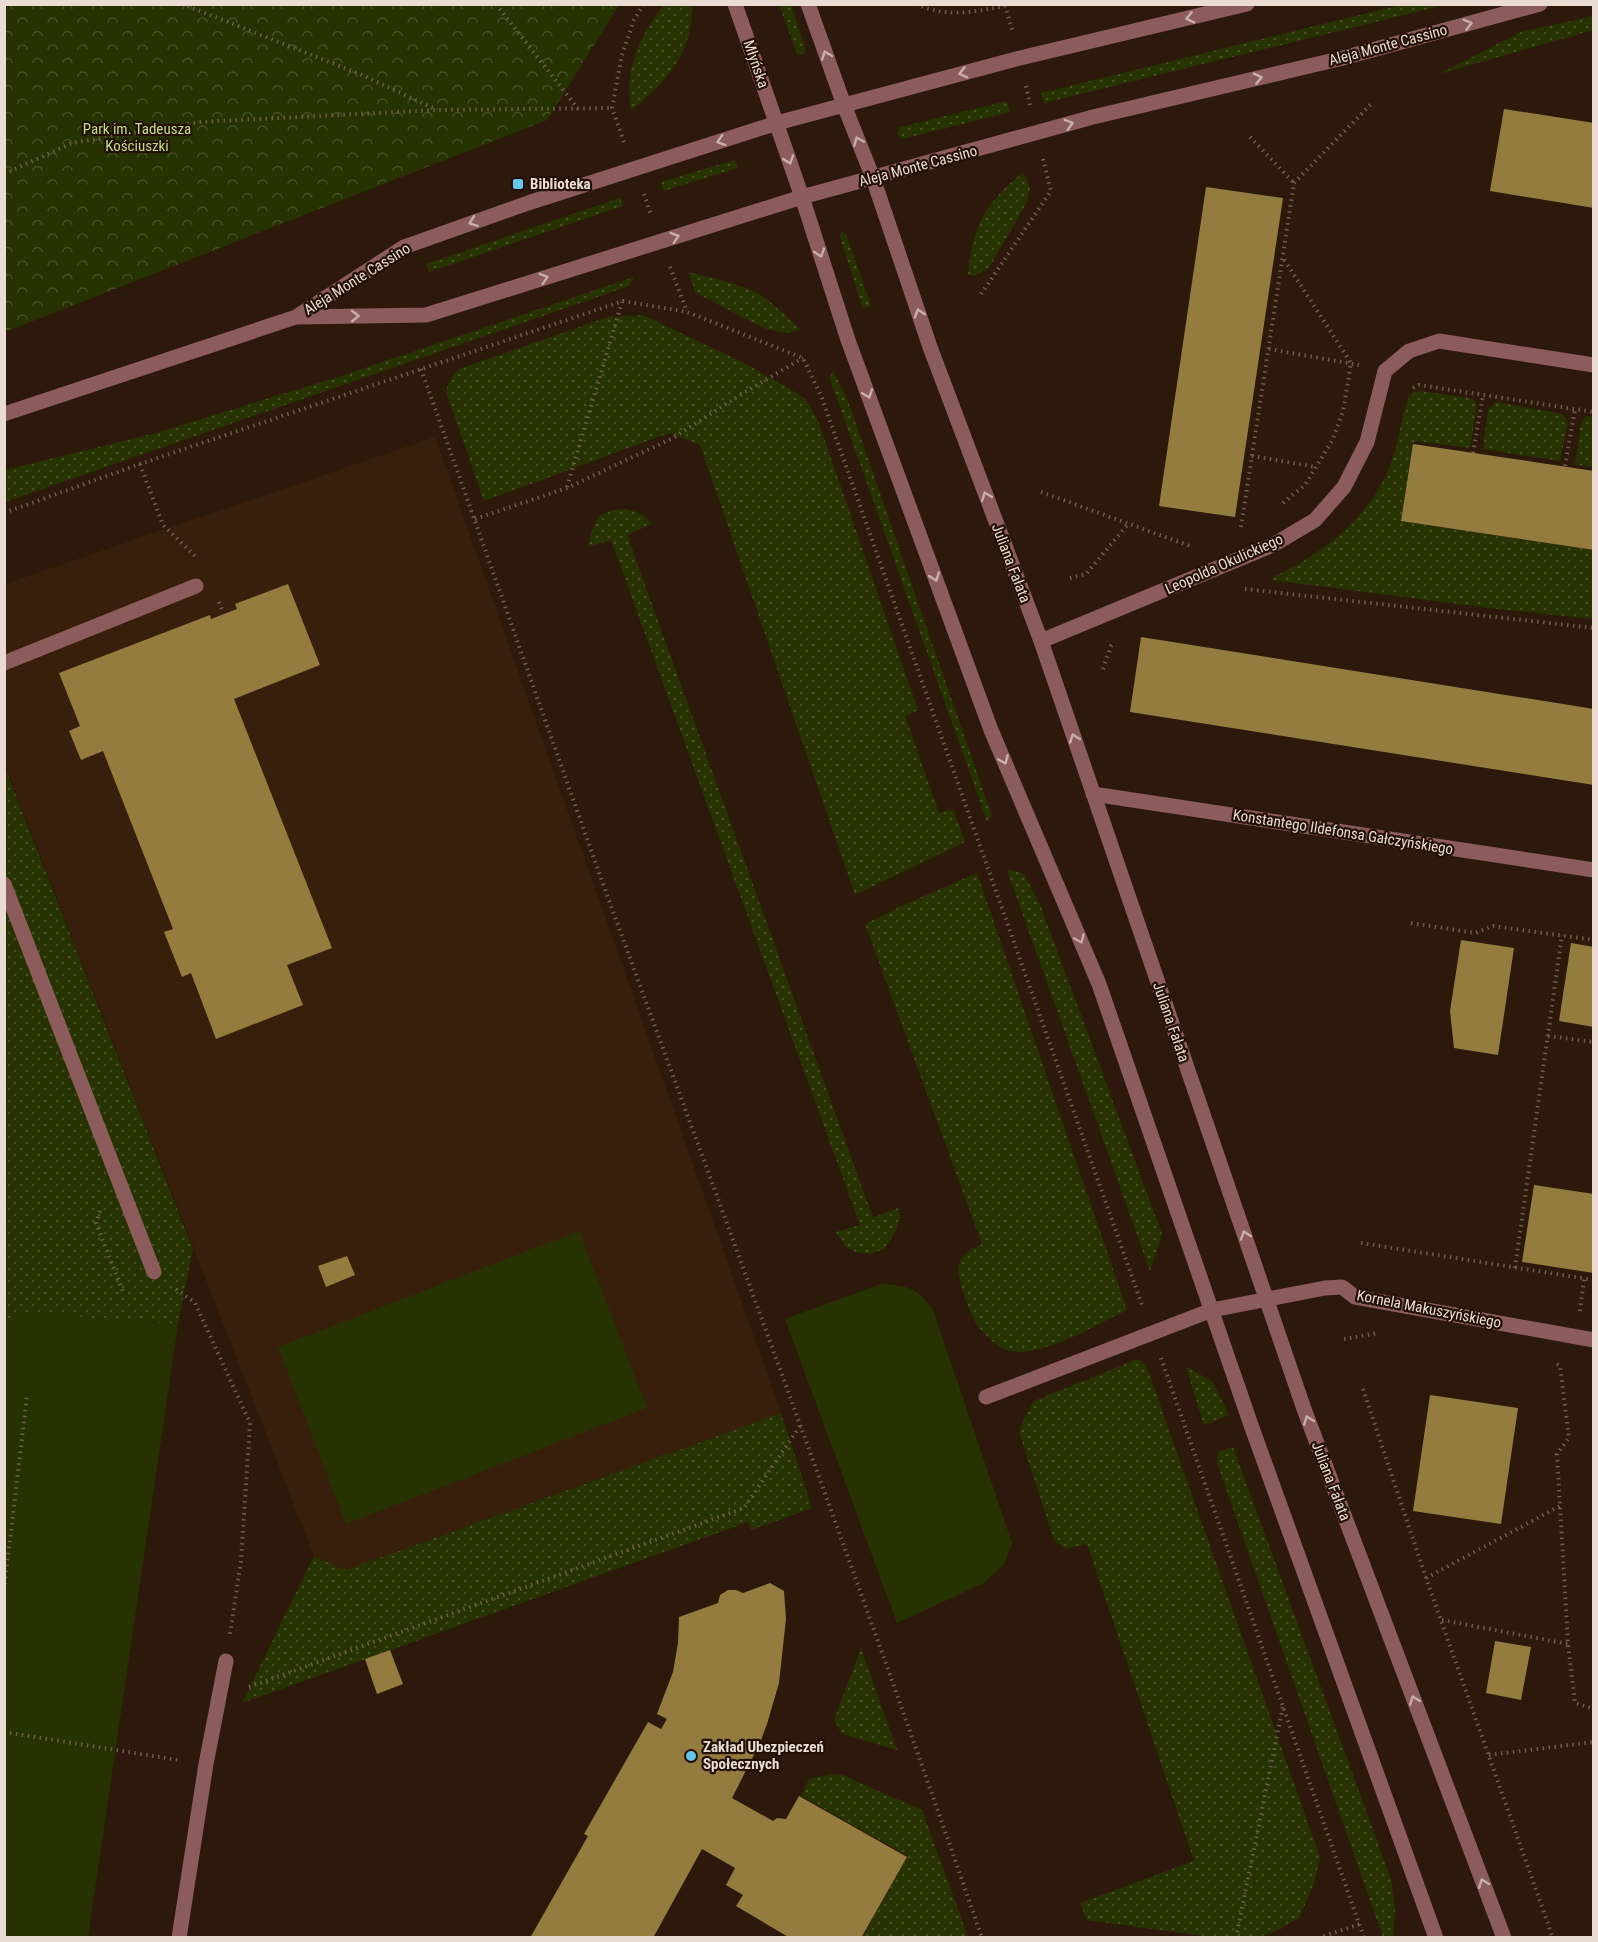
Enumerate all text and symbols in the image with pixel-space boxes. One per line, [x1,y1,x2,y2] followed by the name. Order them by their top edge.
[1186,10,1196,23] one-way arrow
[1462,19,1472,32] one-way arrow
[1327,21,1449,69] street label: Aleja Monte Cassino
[739,38,773,90] street label: Młyńska
[821,50,833,61] one-way arrow
[959,66,969,78] one-way arrow
[1253,72,1263,85] one-way arrow
[1063,119,1074,131] one-way arrow
[83,120,191,155] park label: Park im. Tadeusza Kościuszki
[716,134,727,146] one-way arrow
[853,137,865,148] one-way arrow
[857,142,979,190] street label: Aleja Monte Cassino
[782,154,795,165] one-way arrow
[530,175,591,193] place label: Biblioteka
[511,177,525,191] marker: Biblioteka
[468,215,479,228] one-way arrow
[669,232,680,245] one-way arrow
[301,239,413,319] street label: Aleja Monte Cassino
[813,247,825,258] one-way arrow
[538,273,549,285] one-way arrow
[914,308,926,319] one-way arrow
[350,309,359,322] one-way arrow
[860,389,873,399] one-way arrow
[981,491,993,502] one-way arrow
[988,521,1034,605] street label: Juliana Fałata
[1162,530,1286,598] street label: Leopolda Okulickiego
[928,572,941,582] one-way arrow
[1068,733,1081,744] one-way arrow
[997,754,1009,765] one-way arrow
[1232,806,1454,858] street label: Konstantego Ildefonsa Gałczyńskiego
[1073,933,1085,944] one-way arrow
[1149,980,1193,1064] street label: Juliana Fałata
[1239,1230,1252,1241] one-way arrow
[1355,1286,1503,1332] street label: Kornela Makuszyńskiego
[1303,1415,1315,1426] one-way arrow
[1308,1439,1354,1523] street label: Juliana Fałata
[1409,1696,1421,1707] one-way arrow
[703,1738,824,1773] place label: Zakład Ubezpieczeń Społecznych
[684,1749,698,1763] marker: Zakład Ubezpieczeń Społecznych
[1478,1878,1490,1889] one-way arrow

